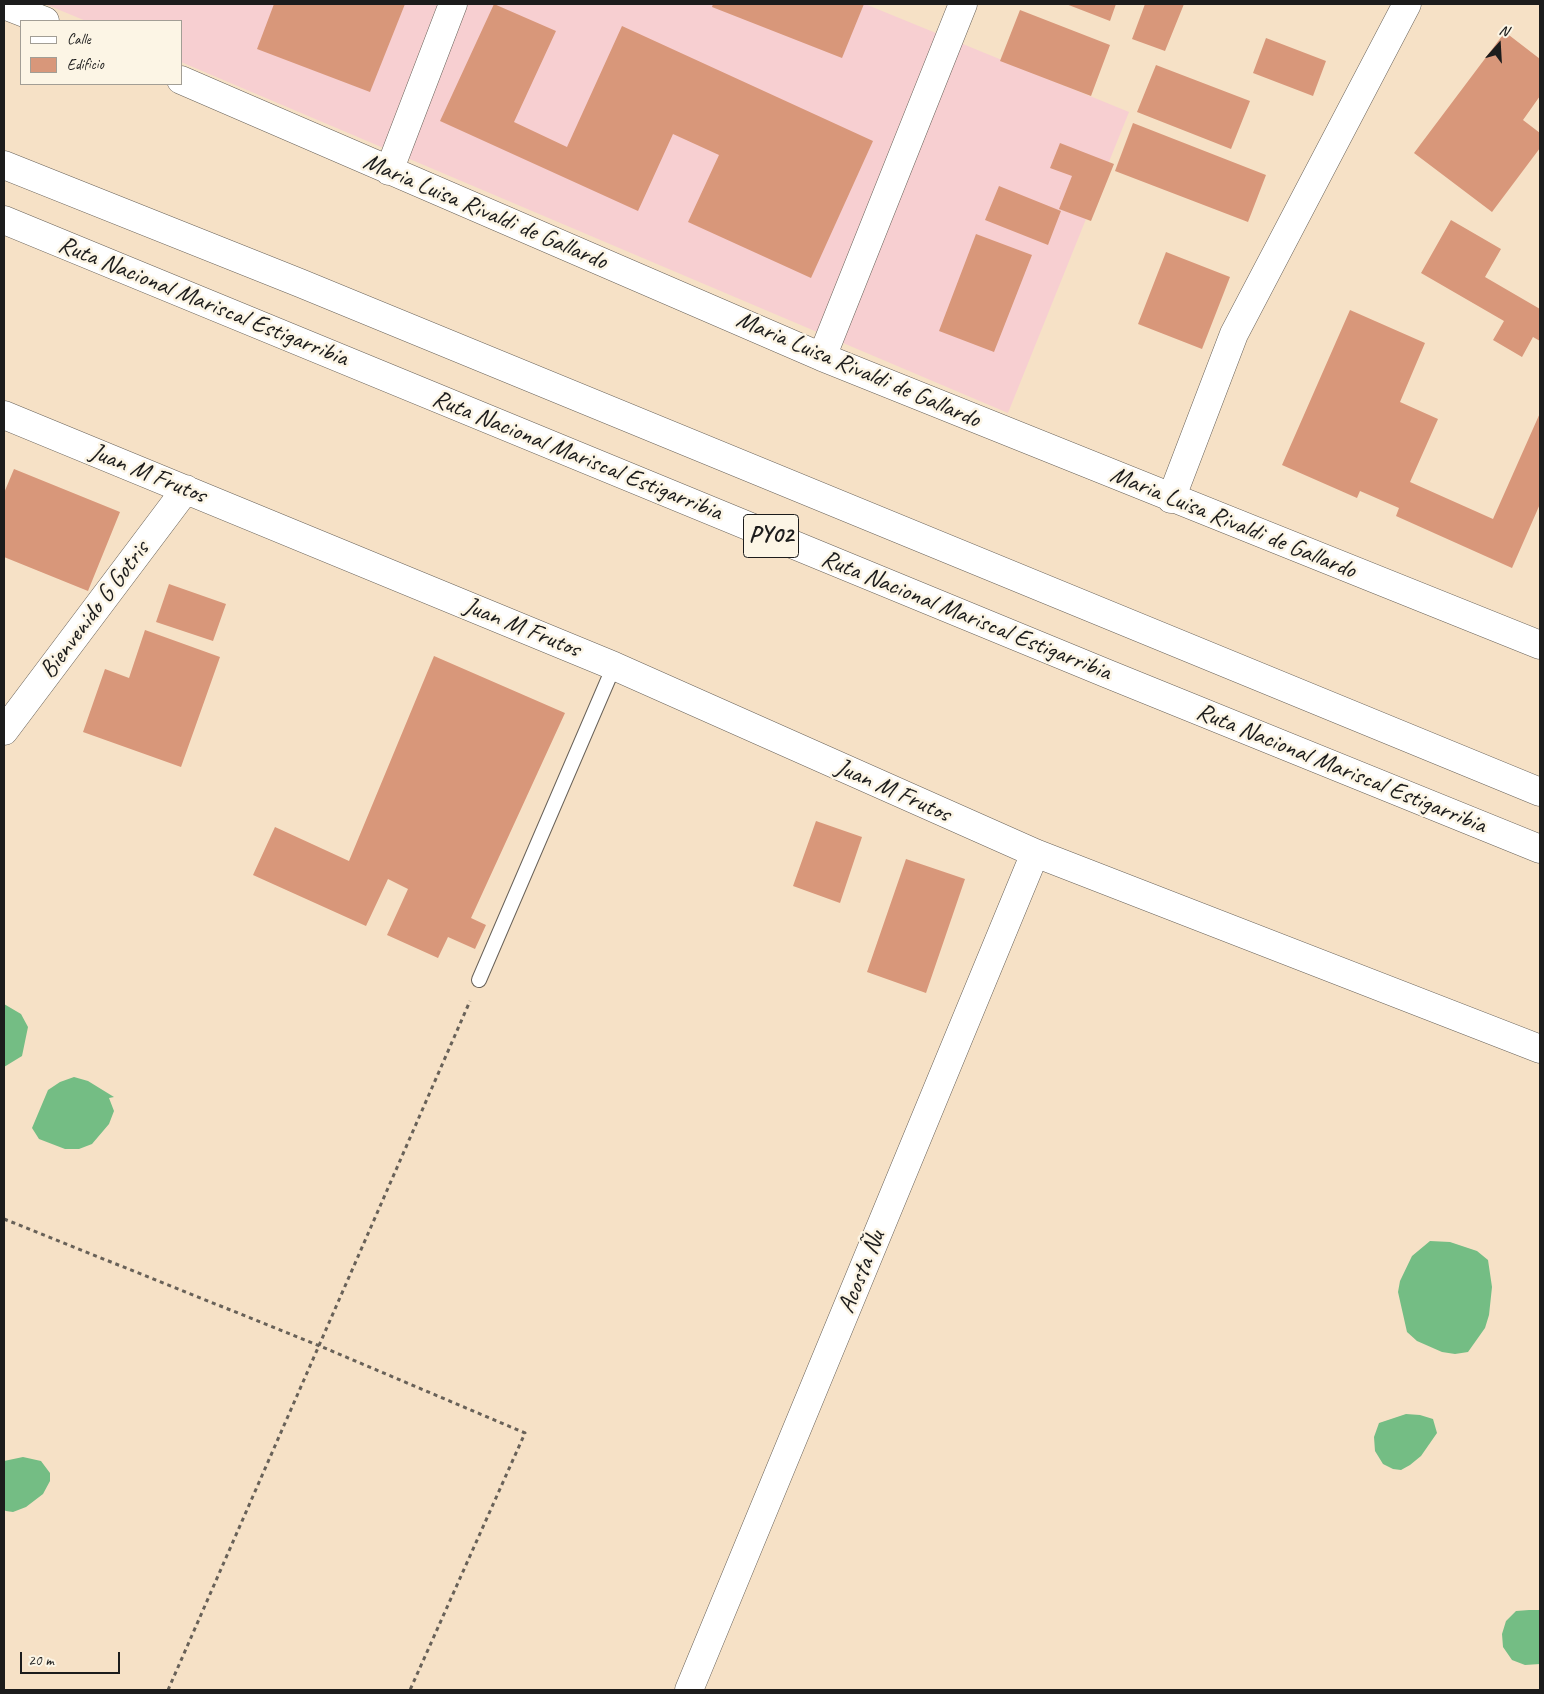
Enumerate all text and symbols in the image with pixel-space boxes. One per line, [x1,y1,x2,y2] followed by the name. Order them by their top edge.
[20,20,182,85] legend
[1474,20,1524,70] north arrow
[1497,21,1511,40] text: N
[67,30,91,49] text: Calle
[67,55,104,74] text: Edificio
[359,147,611,277] street label: Maria Luisa Rivaldi de Gallardo
[54,230,352,374] street label: Ruta Nacional Mariscal Estigarribia
[732,305,984,435] street label: Maria Luisa Rivaldi de Gallardo
[428,384,726,528] street label: Ruta Nacional Mariscal Estigarribia
[85,437,211,511] street label: Juan M Frutos
[1106,460,1360,586] street label: Maria Luisa Rivaldi de Gallardo
[744,514,798,558] road number: PY02
[34,535,156,685] street label: Bienvenido G Gotris
[817,544,1115,688] street label: Ruta Nacional Mariscal Estigarribia
[459,591,585,665] street label: Juan M Frutos
[1192,697,1490,841] street label: Ruta Nacional Mariscal Estigarribia
[831,752,955,830] street label: Juan M Frutos
[832,1226,892,1318] street label: Acosta Ñu
[22,1642,122,1674] scale bar
[28,1651,54,1670] text: 20 m

